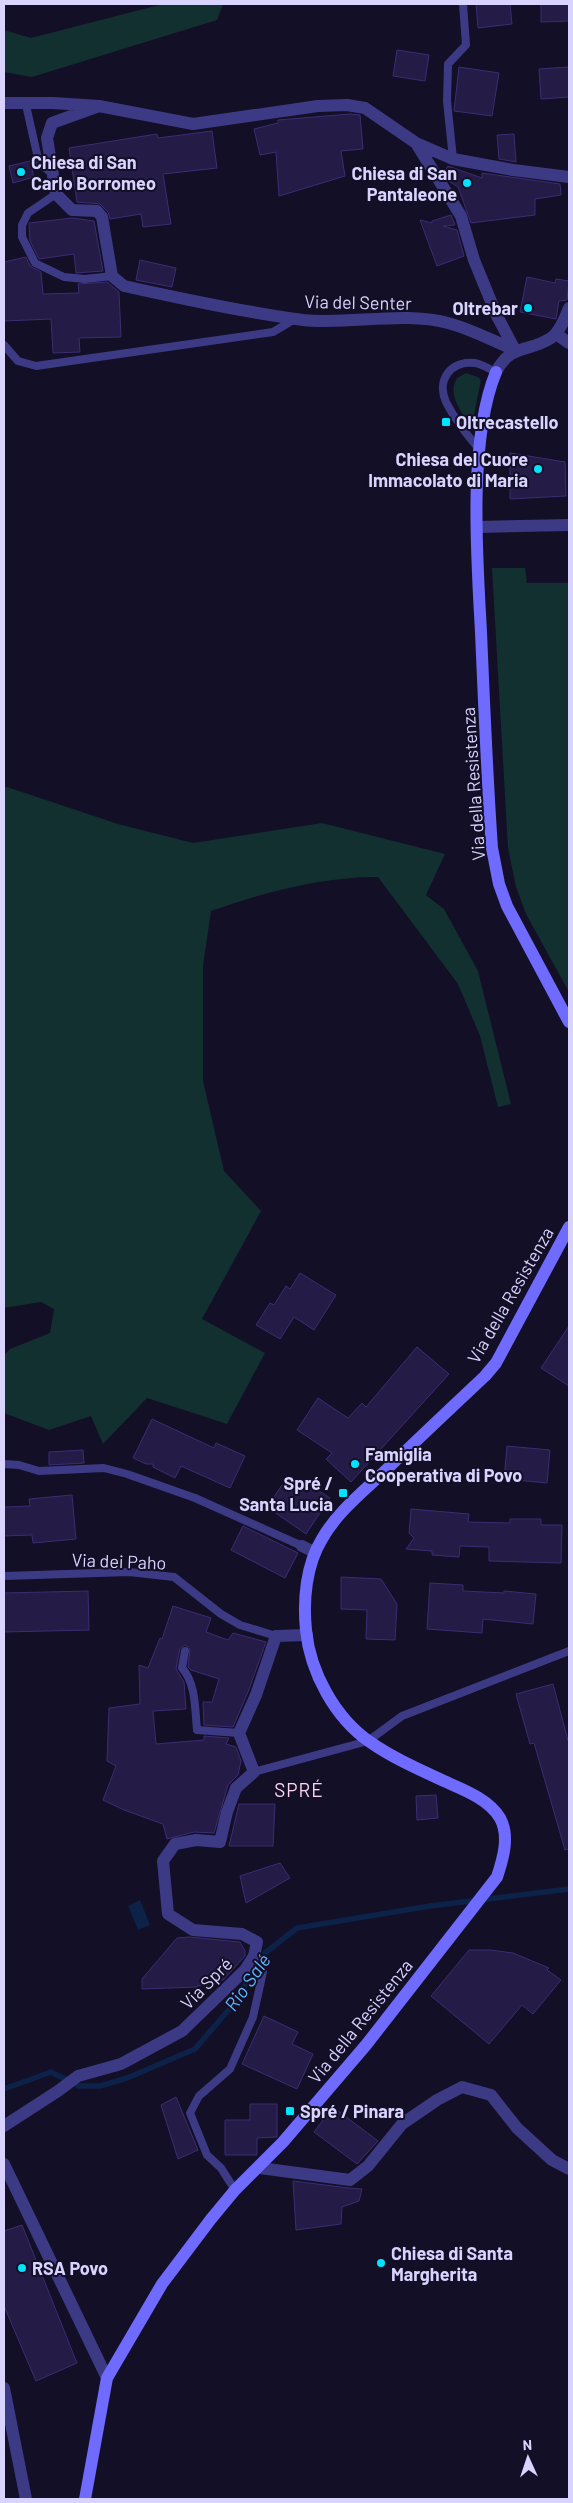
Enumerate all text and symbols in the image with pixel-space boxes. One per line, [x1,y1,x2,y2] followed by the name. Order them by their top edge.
[31,151,156,194] place label: Chiesa di San Carlo Borromeo
[351,162,457,205] place label: Chiesa di San Pantaleone
[15,166,27,178] marker: Chiesa di San Carlo Borromeo
[461,177,473,189] marker: Chiesa di San Pantaleone
[304,290,412,314] street label: Via del Senter
[453,297,518,319] place label: Oltrebar
[522,302,534,314] marker: Oltrebar
[456,411,558,433] place label: Oltrecastello
[440,416,452,428] marker: Oltrecastello
[368,448,528,491] place label: Chiesa del Cuore Immacolato di Maria
[532,463,544,475] marker: Chiesa del Cuore Immacolato di Maria
[457,707,489,861] street label: Via della Resistenza
[462,1223,558,1367] street label: Via della Resistenza
[365,1443,522,1486] place label: Famiglia Cooperativa di Povo
[349,1458,361,1470] marker: Famiglia Cooperativa di Povo
[239,1472,333,1515] place label: Spré / Santa Lucia
[337,1487,349,1499] marker: Spré / Santa Lucia
[71,1548,167,1574] street label: Via dei Paho
[274,1778,324,1801] district label: SPRÉ
[219,1949,275,2015] water label: Rio Salé
[175,1952,237,2014] street label: Via Spré
[303,1954,417,2088] street label: Via della Resistenza
[300,2100,404,2122] place label: Spré / Pinara
[284,2105,296,2117] marker: Spré / Pinara
[391,2242,513,2285] place label: Chiesa di Santa Margherita
[32,2257,108,2279] place label: RSA Povo
[375,2257,387,2269] marker: Chiesa di Santa Margherita
[16,2262,28,2274] marker: RSA Povo
[503,2433,553,2483] north arrow
[522,2436,532,2453] text: N

